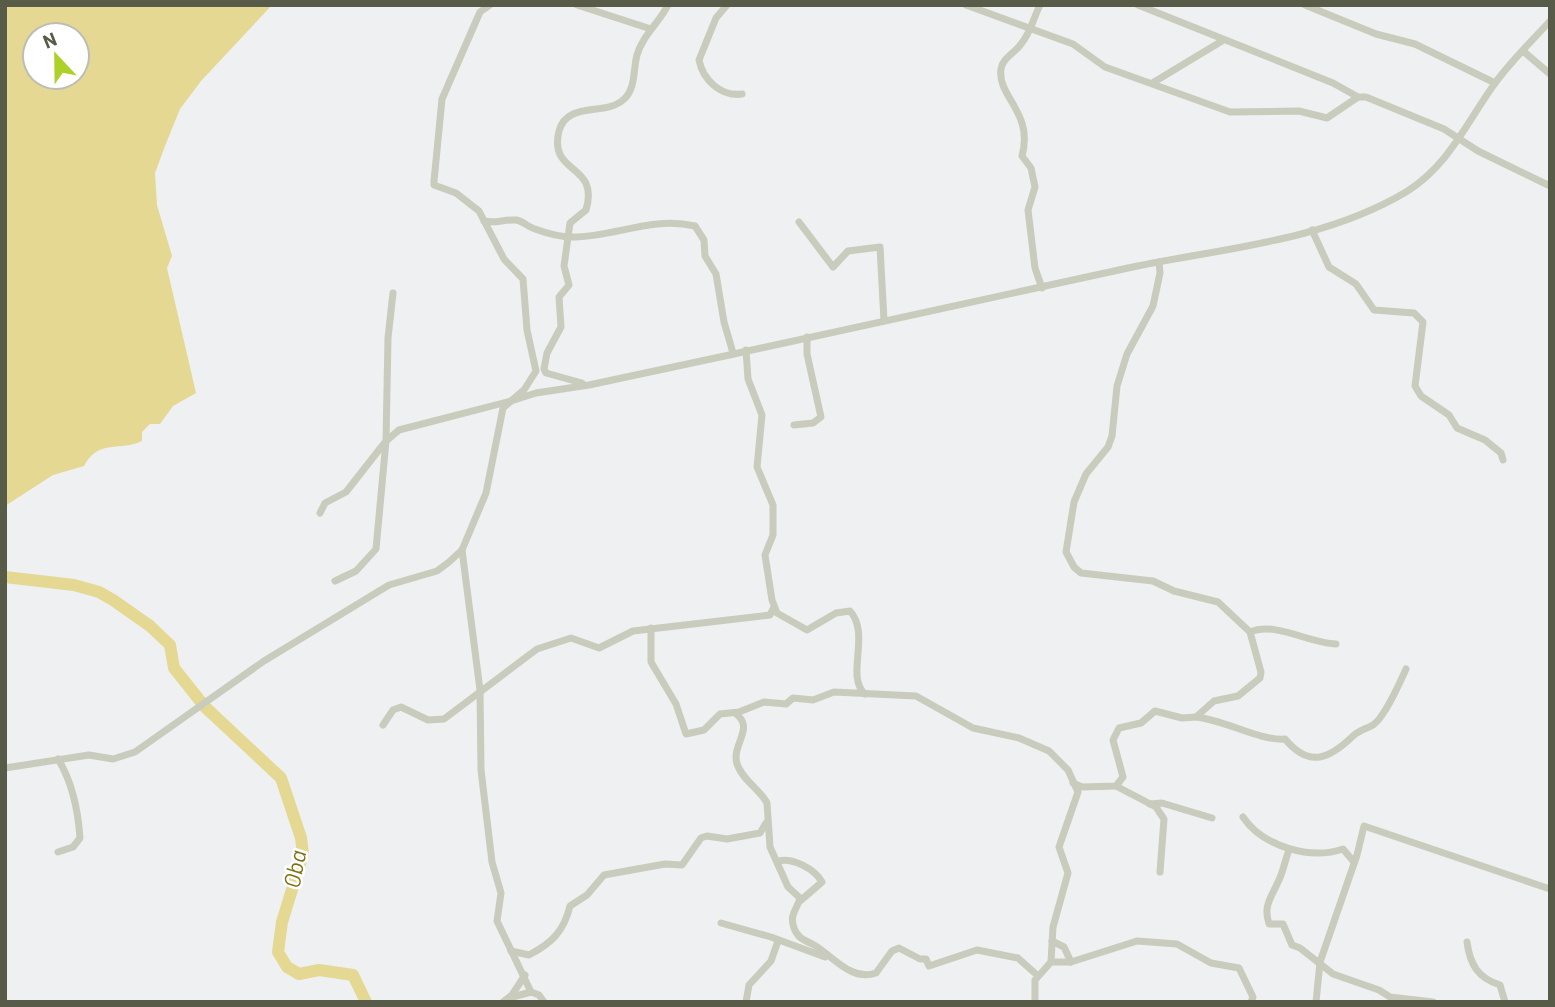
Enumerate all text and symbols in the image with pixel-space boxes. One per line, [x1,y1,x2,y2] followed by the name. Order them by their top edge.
[21,21,91,91] north arrow
[39,27,60,53] text: N
[277,847,311,890] water label: Oba

